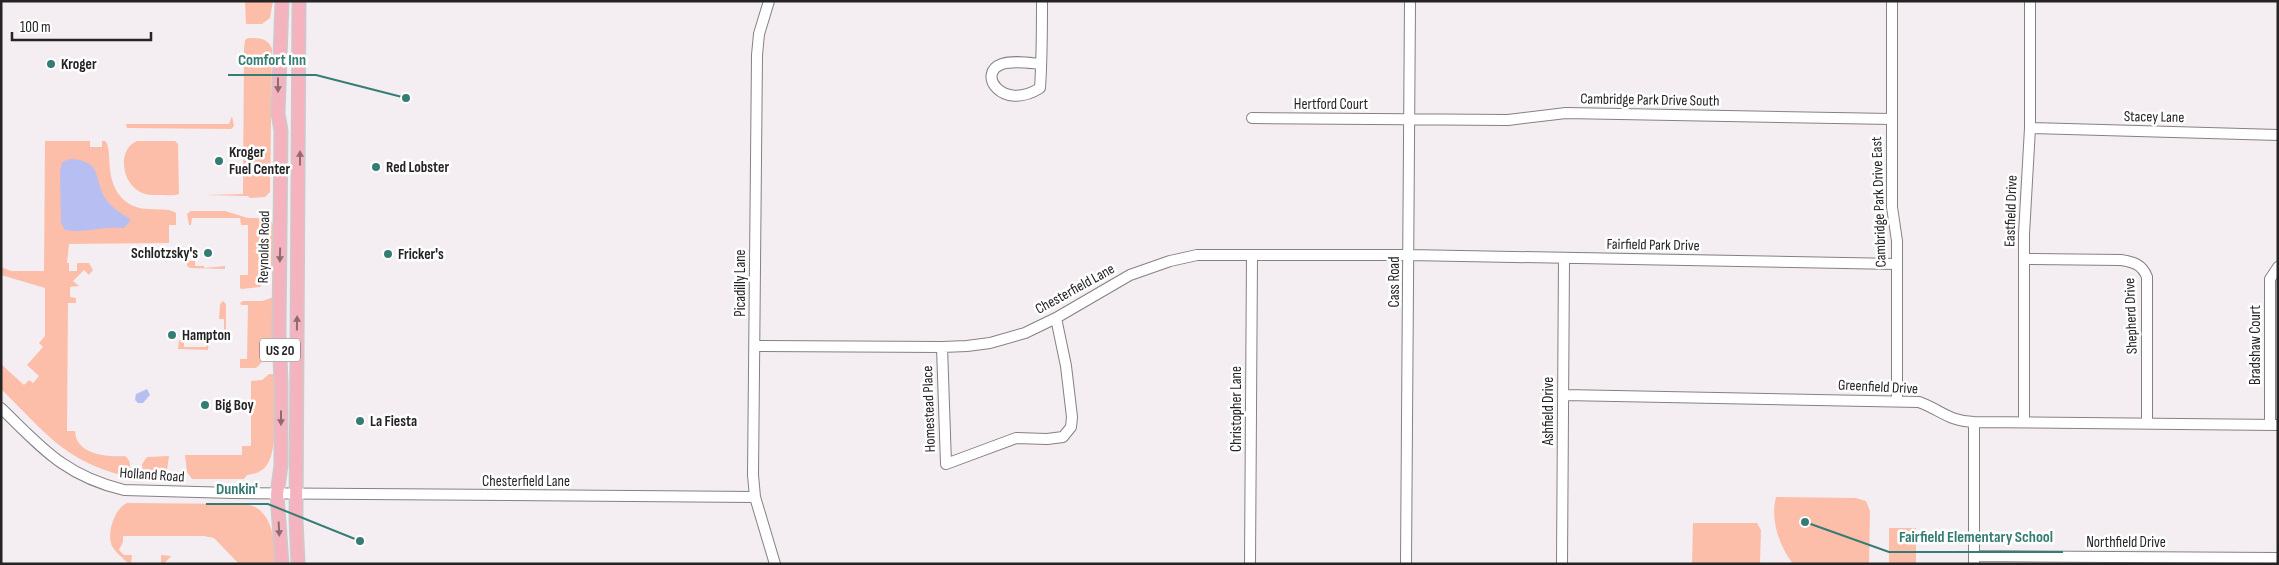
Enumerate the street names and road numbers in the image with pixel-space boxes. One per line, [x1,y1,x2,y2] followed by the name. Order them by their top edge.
[1580,89,1720,111] street label: Cambridge Park Drive South
[1294,95,1369,114] street label: Hertford Court
[2124,107,2184,127] street label: Stacey Lane
[1867,136,1891,268] street label: Cambridge Park Drive East
[2000,175,2022,247] street label: Eastfield Drive
[254,210,274,284] street label: Reynolds Road
[1606,235,1700,255] street label: Fairfield Park Drive
[731,249,750,317] street label: Picadilly Lane
[1385,257,1404,307] street label: Cass Road
[1032,259,1118,319] street label: Chesterfield Lane
[2120,277,2142,355] street label: Shepherd Drive
[2246,305,2265,385] street label: Bradshaw Court
[260,338,300,362] road number: US 20
[918,365,940,453] street label: Homestead Place
[1227,366,1246,452] street label: Christopher Lane
[1837,375,1919,399] street label: Greenfield Drive
[1539,377,1558,446] street label: Ashfield Drive
[119,463,185,487] street label: Holland Road
[482,472,570,491] street label: Chesterfield Lane
[2086,533,2166,552] street label: Northfield Drive

